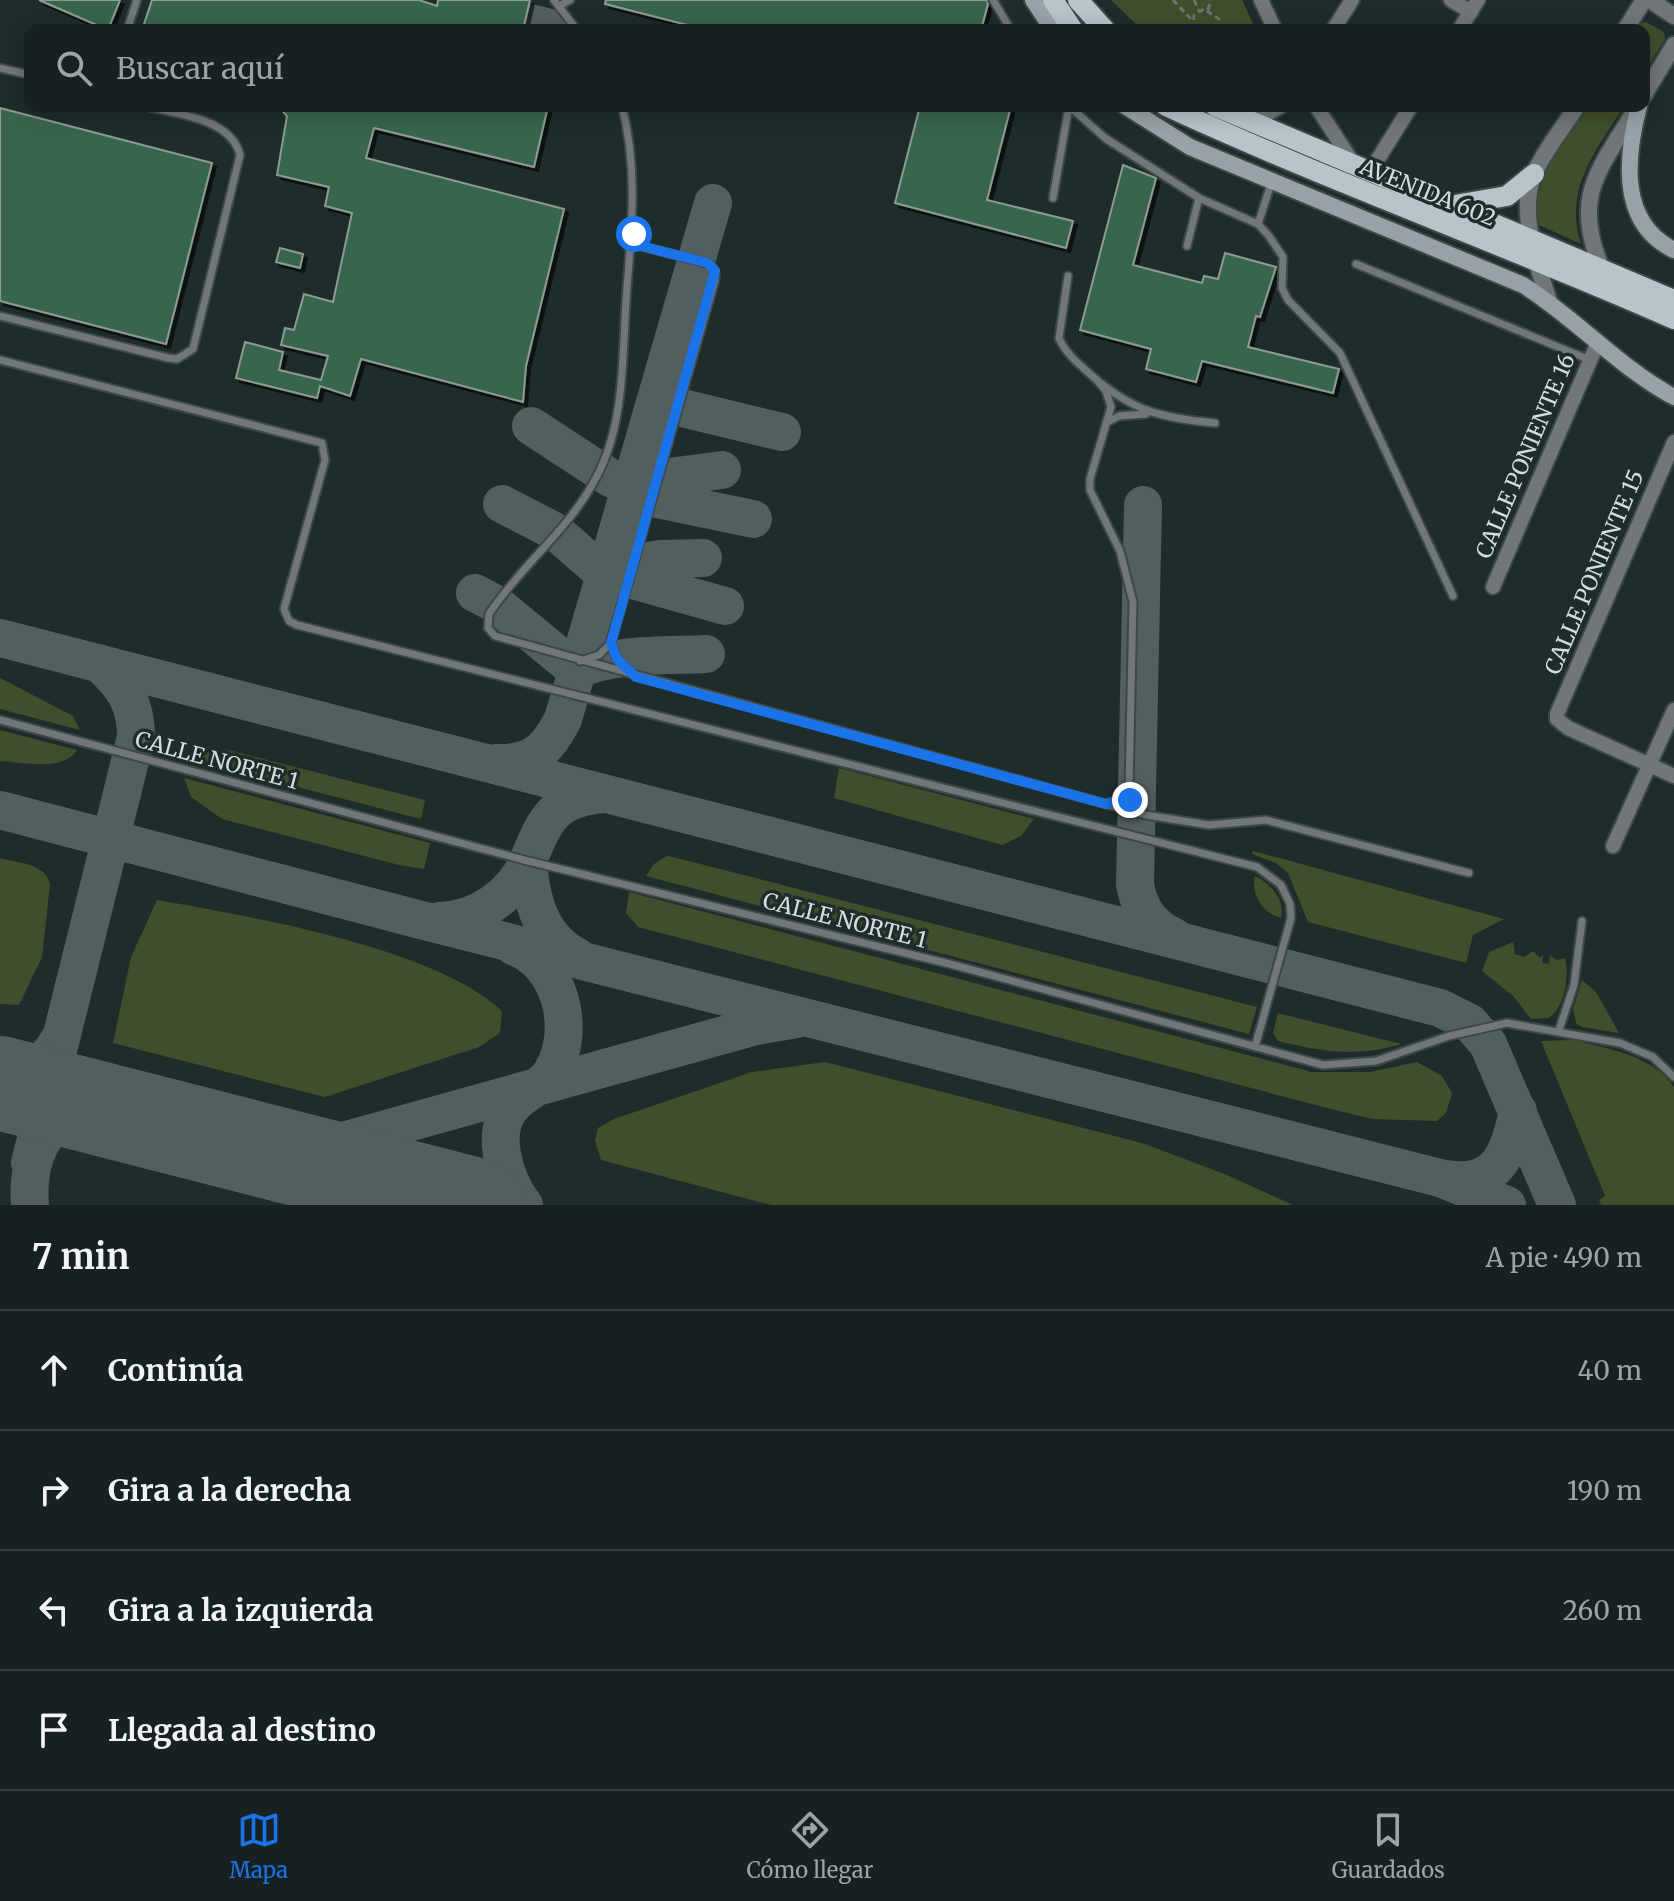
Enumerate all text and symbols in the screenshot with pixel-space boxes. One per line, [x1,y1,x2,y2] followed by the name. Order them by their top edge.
[24,24,1650,112] search box
[52,46,96,90] icon: search
[116,49,284,87] text: Buscar aquí
[1355,152,1500,232] street label: AVENIDA 602
[616,216,652,252] route start
[1469,349,1581,563] street label: CALLE PONIENTE 16
[1538,465,1650,679] street label: CALLE PONIENTE 15
[132,725,302,795] street label: CALLE NORTE 1
[1112,782,1148,818] route end
[760,886,930,954] street label: CALLE NORTE 1
[32,1236,129,1278] text: 7 min
[1486,1241,1642,1274] text: A pie · 490 m
[32,1348,76,1392] icon: ahead
[108,1351,244,1389] text: Continúa
[1578,1354,1642,1387] text: 40 m
[32,1468,76,1512] icon: right
[108,1471,351,1509] text: Gira a la derecha
[1567,1474,1642,1507] text: 190 m
[32,1588,76,1632] icon: left
[108,1591,374,1629] text: Gira a la izquierda
[1563,1594,1642,1627] text: 260 m
[32,1708,76,1752] icon: arrive
[108,1711,376,1749] text: Llegada al destino
[229,1808,288,1884] tab: Mapa
[746,1808,873,1884] tab: Cómo llegar
[1332,1808,1445,1884] tab: Guardados

